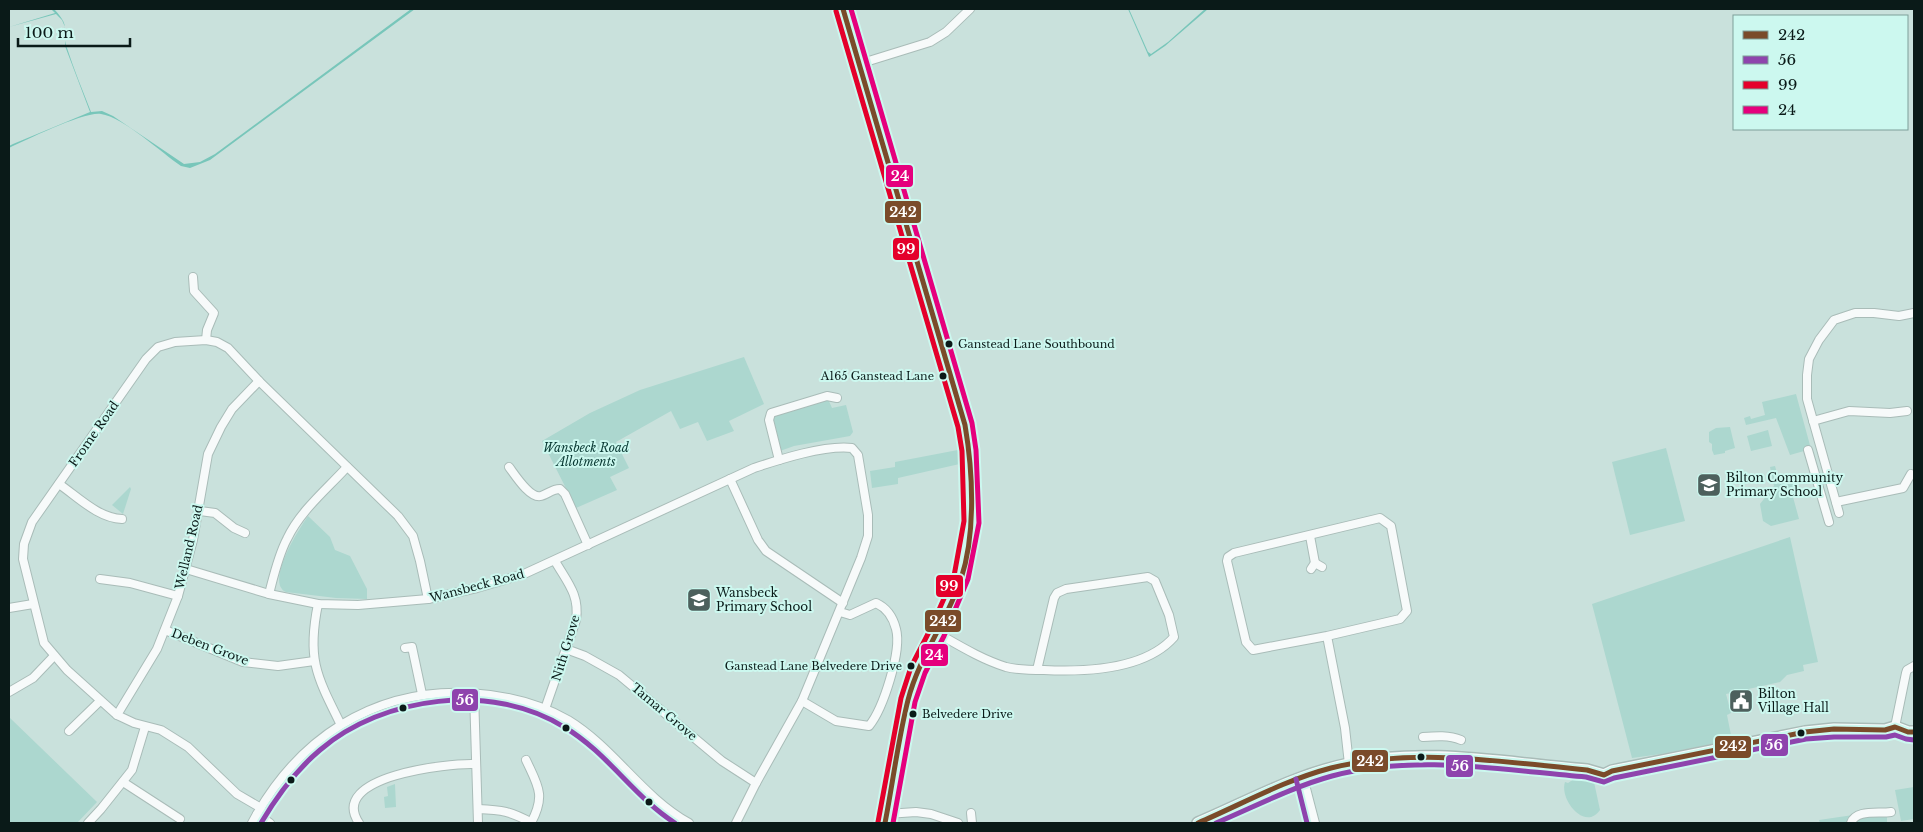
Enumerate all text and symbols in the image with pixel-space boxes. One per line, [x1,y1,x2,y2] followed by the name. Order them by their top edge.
[18,15,130,47] scale bar
[1733,15,1908,130] legend
[25,23,74,42] text: 100 m
[1778,25,1805,44] text: 242
[1778,50,1796,69] text: 56
[1778,75,1797,94] text: 99
[1778,100,1796,119] text: 24
[885,164,914,188] line badge: 24
[891,167,909,185] text: 24
[884,200,922,224] line badge: 242
[889,203,917,221] text: 242
[892,237,920,261] line badge: 99
[897,240,915,258] text: 99
[958,337,1115,351] place label: Ganstead Lane Southbound
[944,339,954,349] marker: Ganstead Lane Southbound
[820,369,934,383] place label: A165 Ganstead Lane
[938,371,948,381] marker: A165 Ganstead Lane
[66,398,122,469] street label: Frome Road
[543,440,630,469] park label: Wansbeck Road Allotments
[1726,470,1843,499] place label: Bilton Community Primary School
[1696,472,1722,498] school or university icon: Bilton Community Primary School
[171,503,206,592] street label: Welland Road
[427,566,526,606] street label: Wansbeck Road
[935,574,964,598] line badge: 99
[940,577,958,595] text: 99
[715,585,812,614] place label: Wansbeck Primary School
[686,587,712,613] school or university icon: Wansbeck Primary School
[924,609,962,633] line badge: 242
[929,612,957,630] text: 242
[548,613,583,683] street label: Nith Grove
[169,625,251,668] street label: Deben Grove
[920,643,949,667] line badge: 24
[925,646,943,664] text: 24
[725,659,902,673] place label: Ganstead Lane Belvedere Drive
[906,661,916,671] marker: Ganstead Lane Belvedere Drive
[628,680,700,743] street label: Tamar Grove
[1757,686,1829,715] place label: Bilton Village Hall
[451,688,479,712] line badge: 56
[1728,688,1754,714] public building icon: Bilton Village Hall
[456,691,474,709] text: 56
[398,703,408,713] unlabelled marker
[922,707,1013,721] place label: Belvedere Drive
[908,709,918,719] marker: Belvedere Drive
[561,723,571,733] unlabelled marker
[1796,728,1806,738] unlabelled marker
[1760,733,1789,757] line badge: 56
[1714,735,1752,759] line badge: 242
[1765,736,1783,754] text: 56
[1719,737,1747,755] text: 242
[1351,749,1389,773] line badge: 242
[1356,752,1384,770] text: 242
[1416,752,1426,762] unlabelled marker
[1445,754,1474,778] line badge: 56
[1451,757,1469,775] text: 56
[286,775,296,785] unlabelled marker
[644,797,654,807] unlabelled marker

